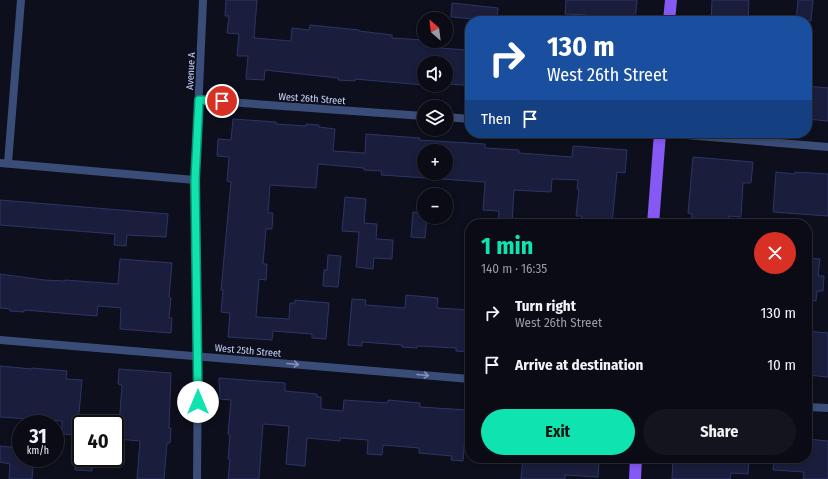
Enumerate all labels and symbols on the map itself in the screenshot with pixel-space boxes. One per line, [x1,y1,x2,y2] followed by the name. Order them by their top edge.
[417,12,453,48] north arrow
[184,51,198,90] street label: Avenue A
[205,84,239,118] pin
[278,91,347,107] street label: West 26th Street
[214,342,282,360] street label: West 25th Street
[286,360,299,368] one-way arrow
[416,371,429,378] one-way arrow
[177,381,219,423] position arrow
[72,415,124,467] speed limit sign: 40

